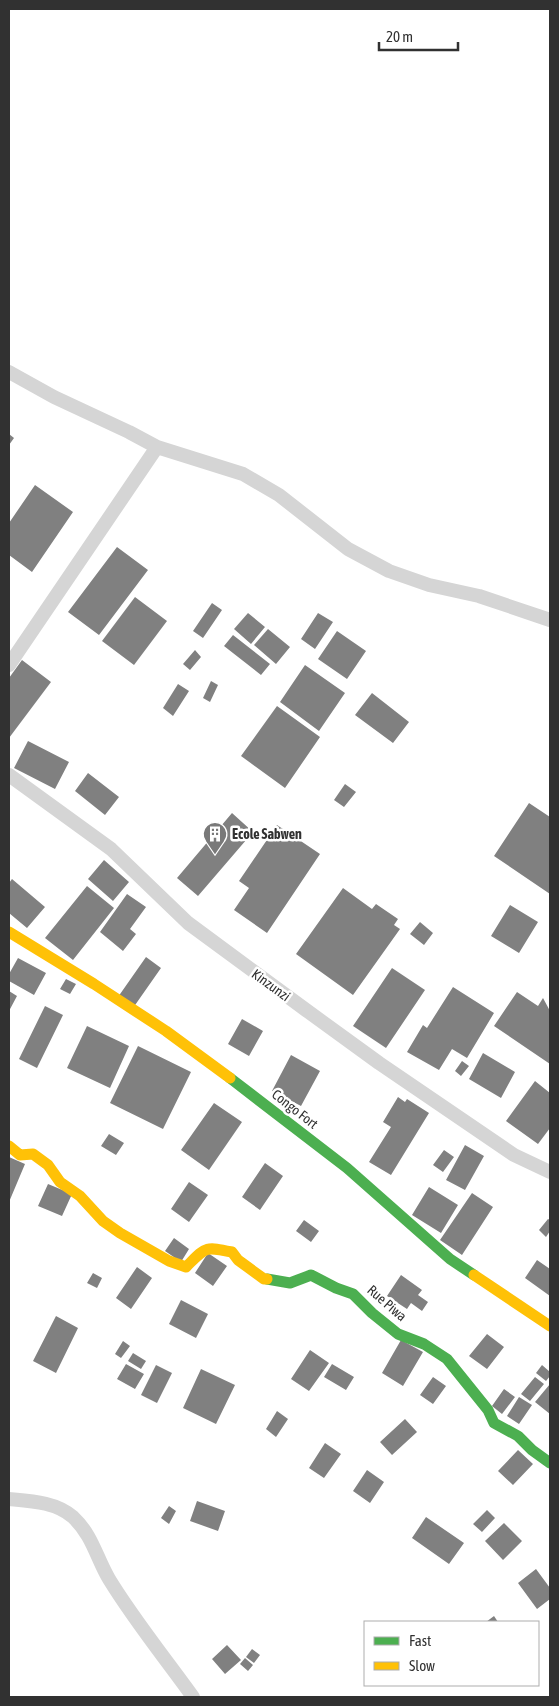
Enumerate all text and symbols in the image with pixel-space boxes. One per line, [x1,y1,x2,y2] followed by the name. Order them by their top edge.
[379,20,458,52] scale bar
[386,28,413,45] text: 20 m
[202,821,228,855] building icon: Ecole Sabwen
[232,826,302,842] place label: Ecole Sabwen
[249,966,293,1004] street label: Kinzunzi
[269,1086,321,1132] street label: Congo Fort
[364,1282,410,1324] street label: Rue Piwa
[364,1621,539,1686] legend
[409,1632,431,1649] text: Fast
[409,1657,435,1674] text: Slow

